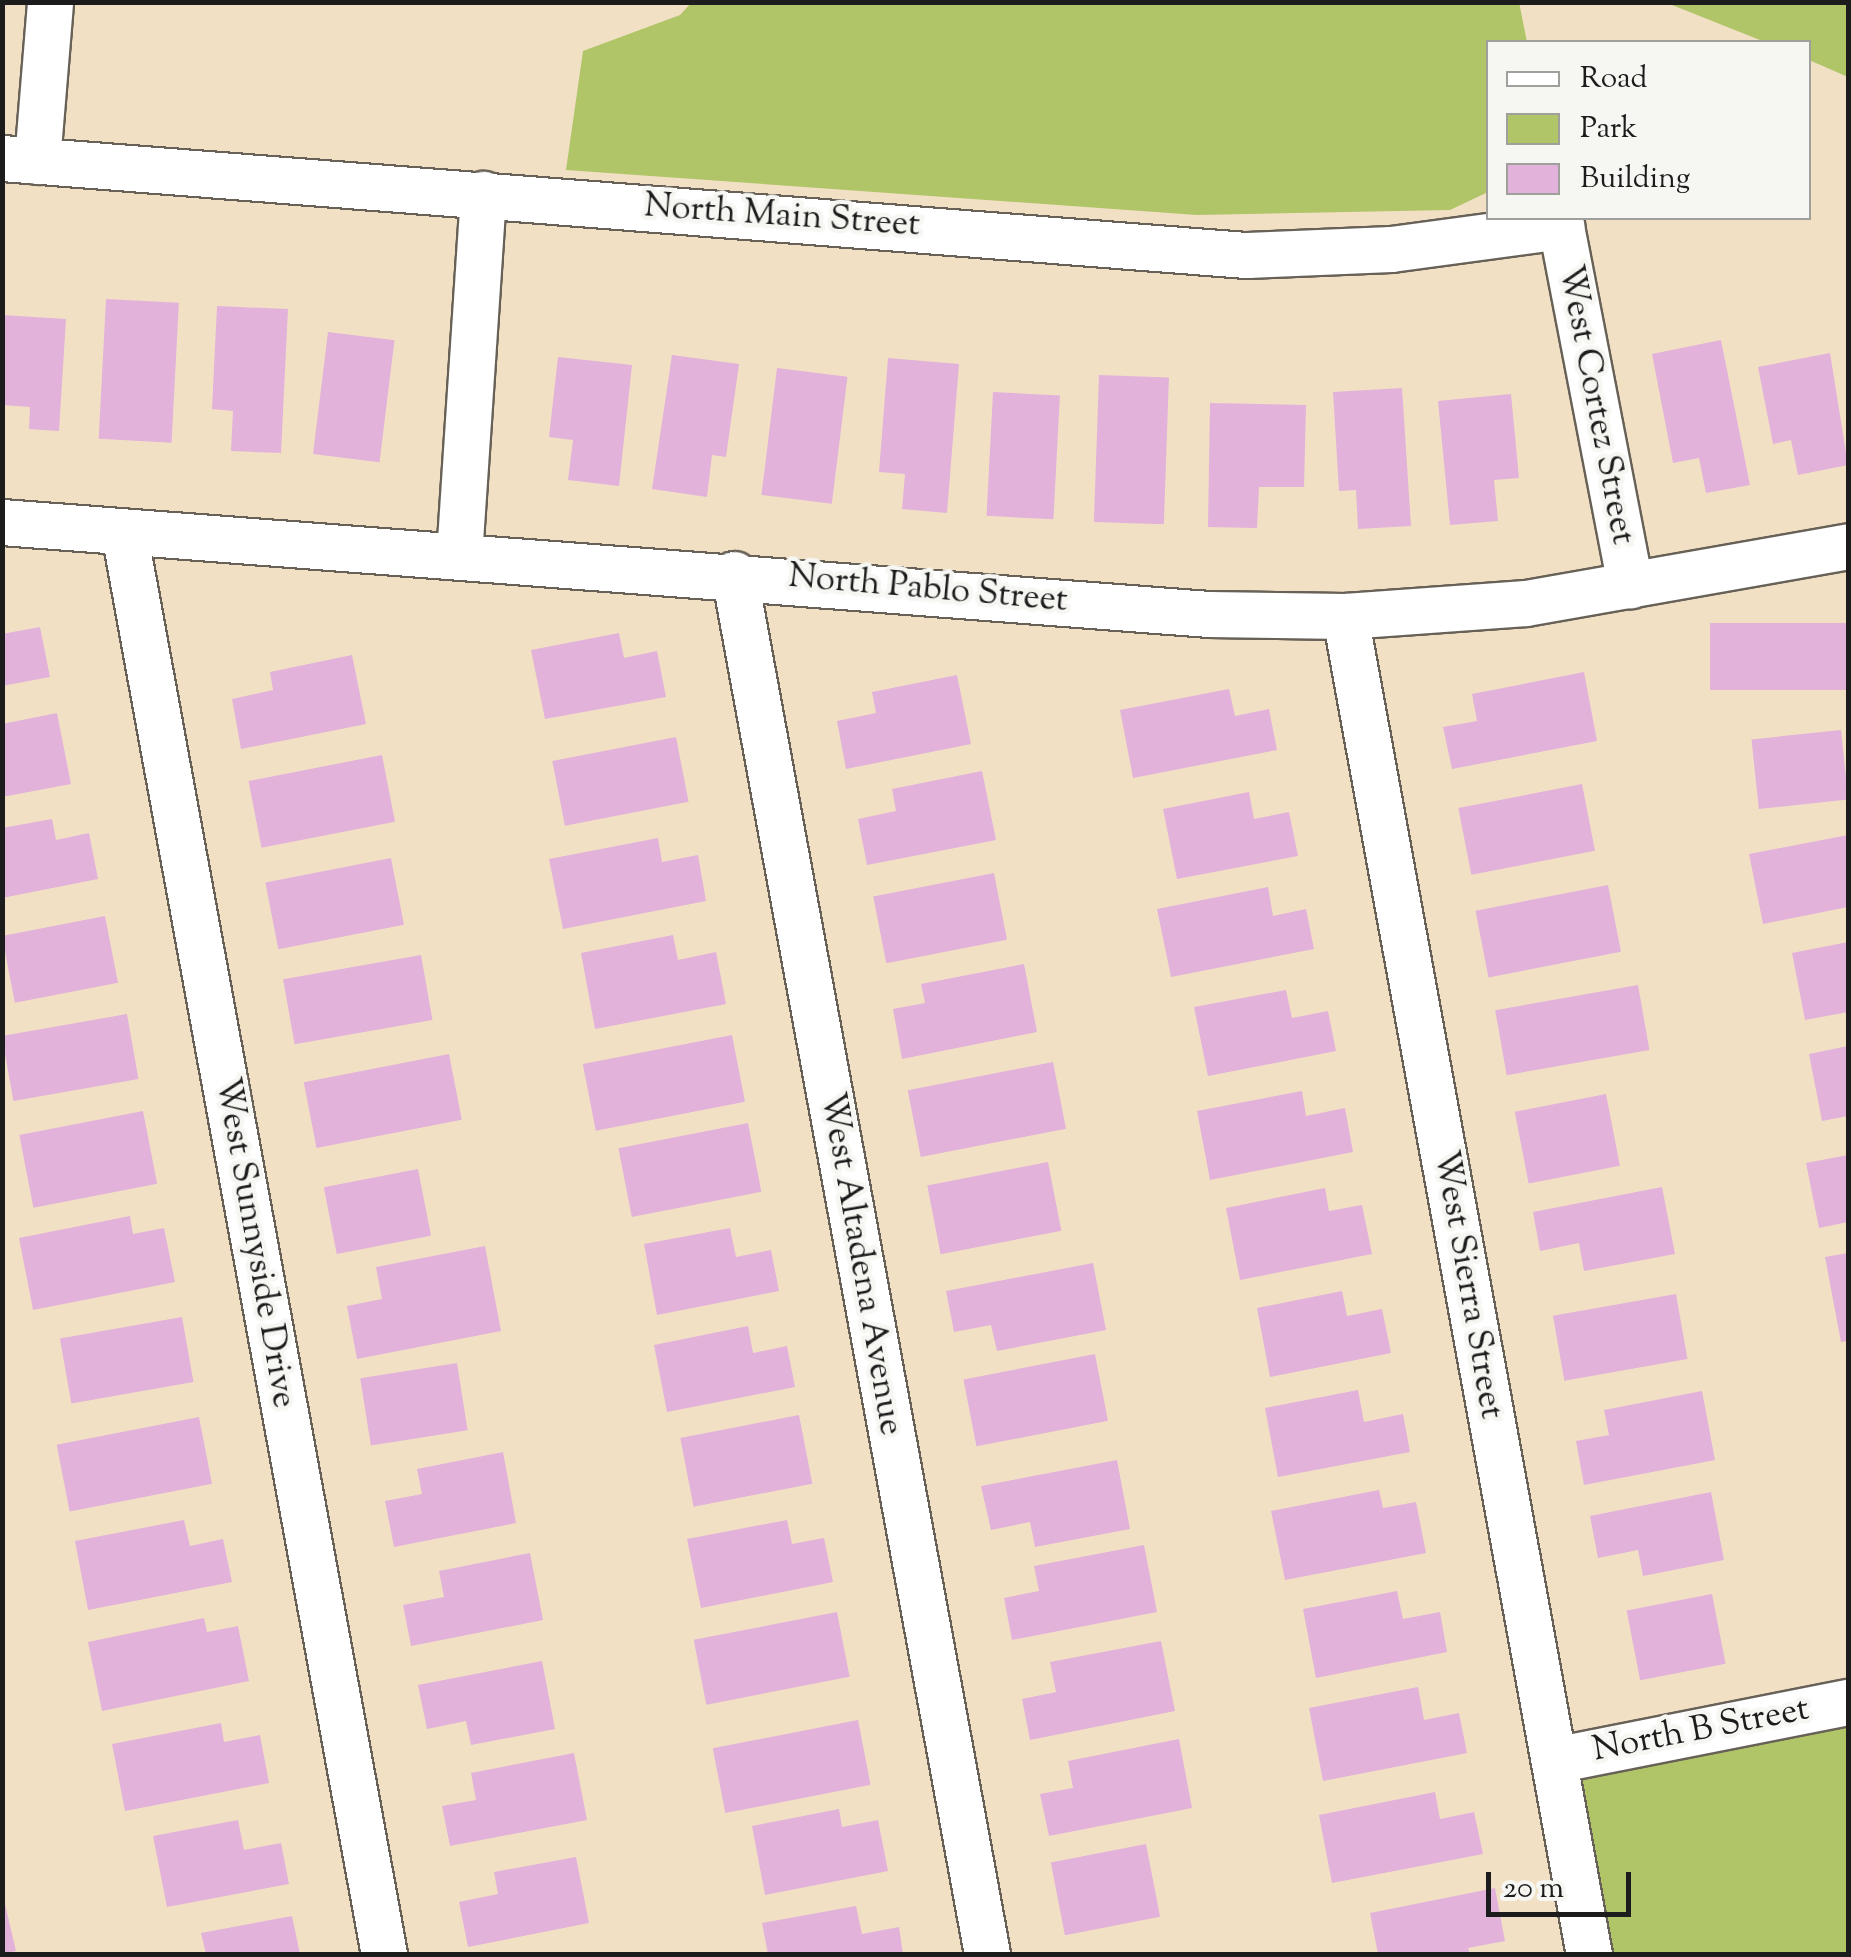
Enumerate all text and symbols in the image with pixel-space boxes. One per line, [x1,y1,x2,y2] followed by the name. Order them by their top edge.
[1486,40,1811,220] legend
[1580,58,1647,101] text: Road
[1580,108,1637,151] text: Park
[1580,158,1690,201] text: Building
[643,186,921,248] street label: North Main Street
[1547,262,1643,548] street label: West Cortez Street
[787,557,1069,623] street label: North Pablo Street
[204,1075,304,1411] street label: West Sunnyside Drive
[809,1089,911,1439] street label: West Altadena Avenue
[1423,1147,1511,1423] street label: West Sierra Street
[1589,1689,1813,1773] street label: North B Street
[1491,1852,1636,1914] scale bar
[1503,1868,1564,1911] text: 20 m

